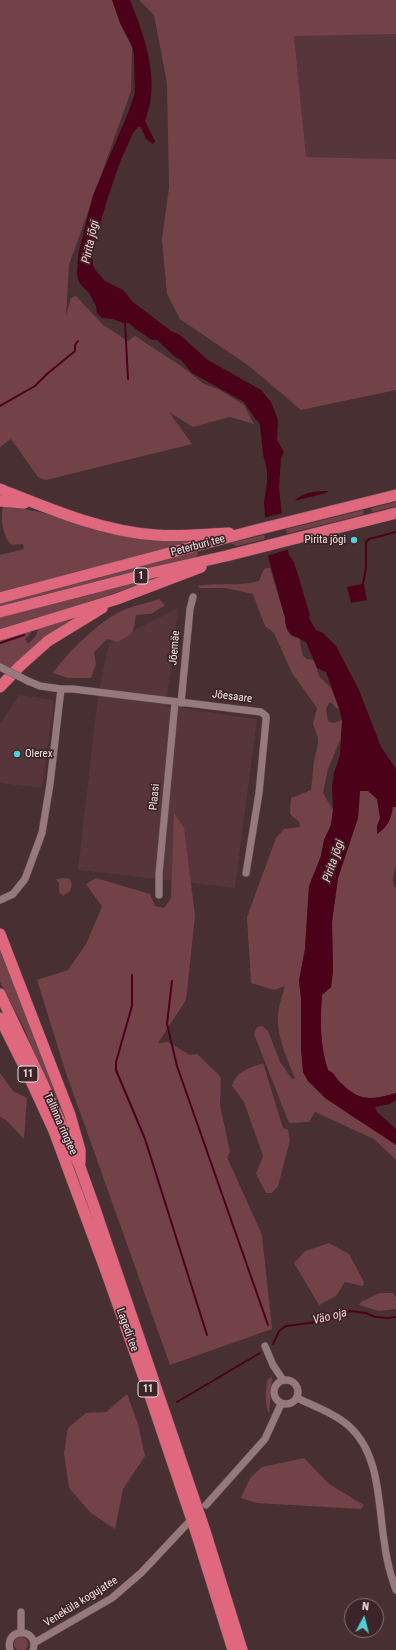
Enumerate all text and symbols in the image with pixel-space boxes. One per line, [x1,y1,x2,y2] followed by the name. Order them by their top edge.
[79,219,103,265] water label: Pirita jõgi
[169,532,227,560] street label: Peterburi tee
[305,533,346,547] place label: Pirita jõgi
[349,535,359,545] marker: Pirita jõgi
[134,568,148,584] road number: 1
[167,630,183,666] street label: Jõemäe
[211,688,253,706] street label: Jõesaare
[25,747,53,761] place label: Olerex
[12,749,22,759] marker: Olerex
[147,783,163,811] street label: Plaasi
[320,838,348,884] water label: Pirita jõgi
[18,1066,38,1082] road number: 11
[40,1091,80,1157] street label: Tallinna ringtee
[312,1306,348,1328] water label: Väo oja
[113,1307,141,1353] street label: Lagedi tee
[138,1381,158,1397] road number: 11
[42,1574,120,1630] street label: Veneküla kogujatee
[344,1598,384,1638] north arrow
[361,1600,370,1613] text: N

